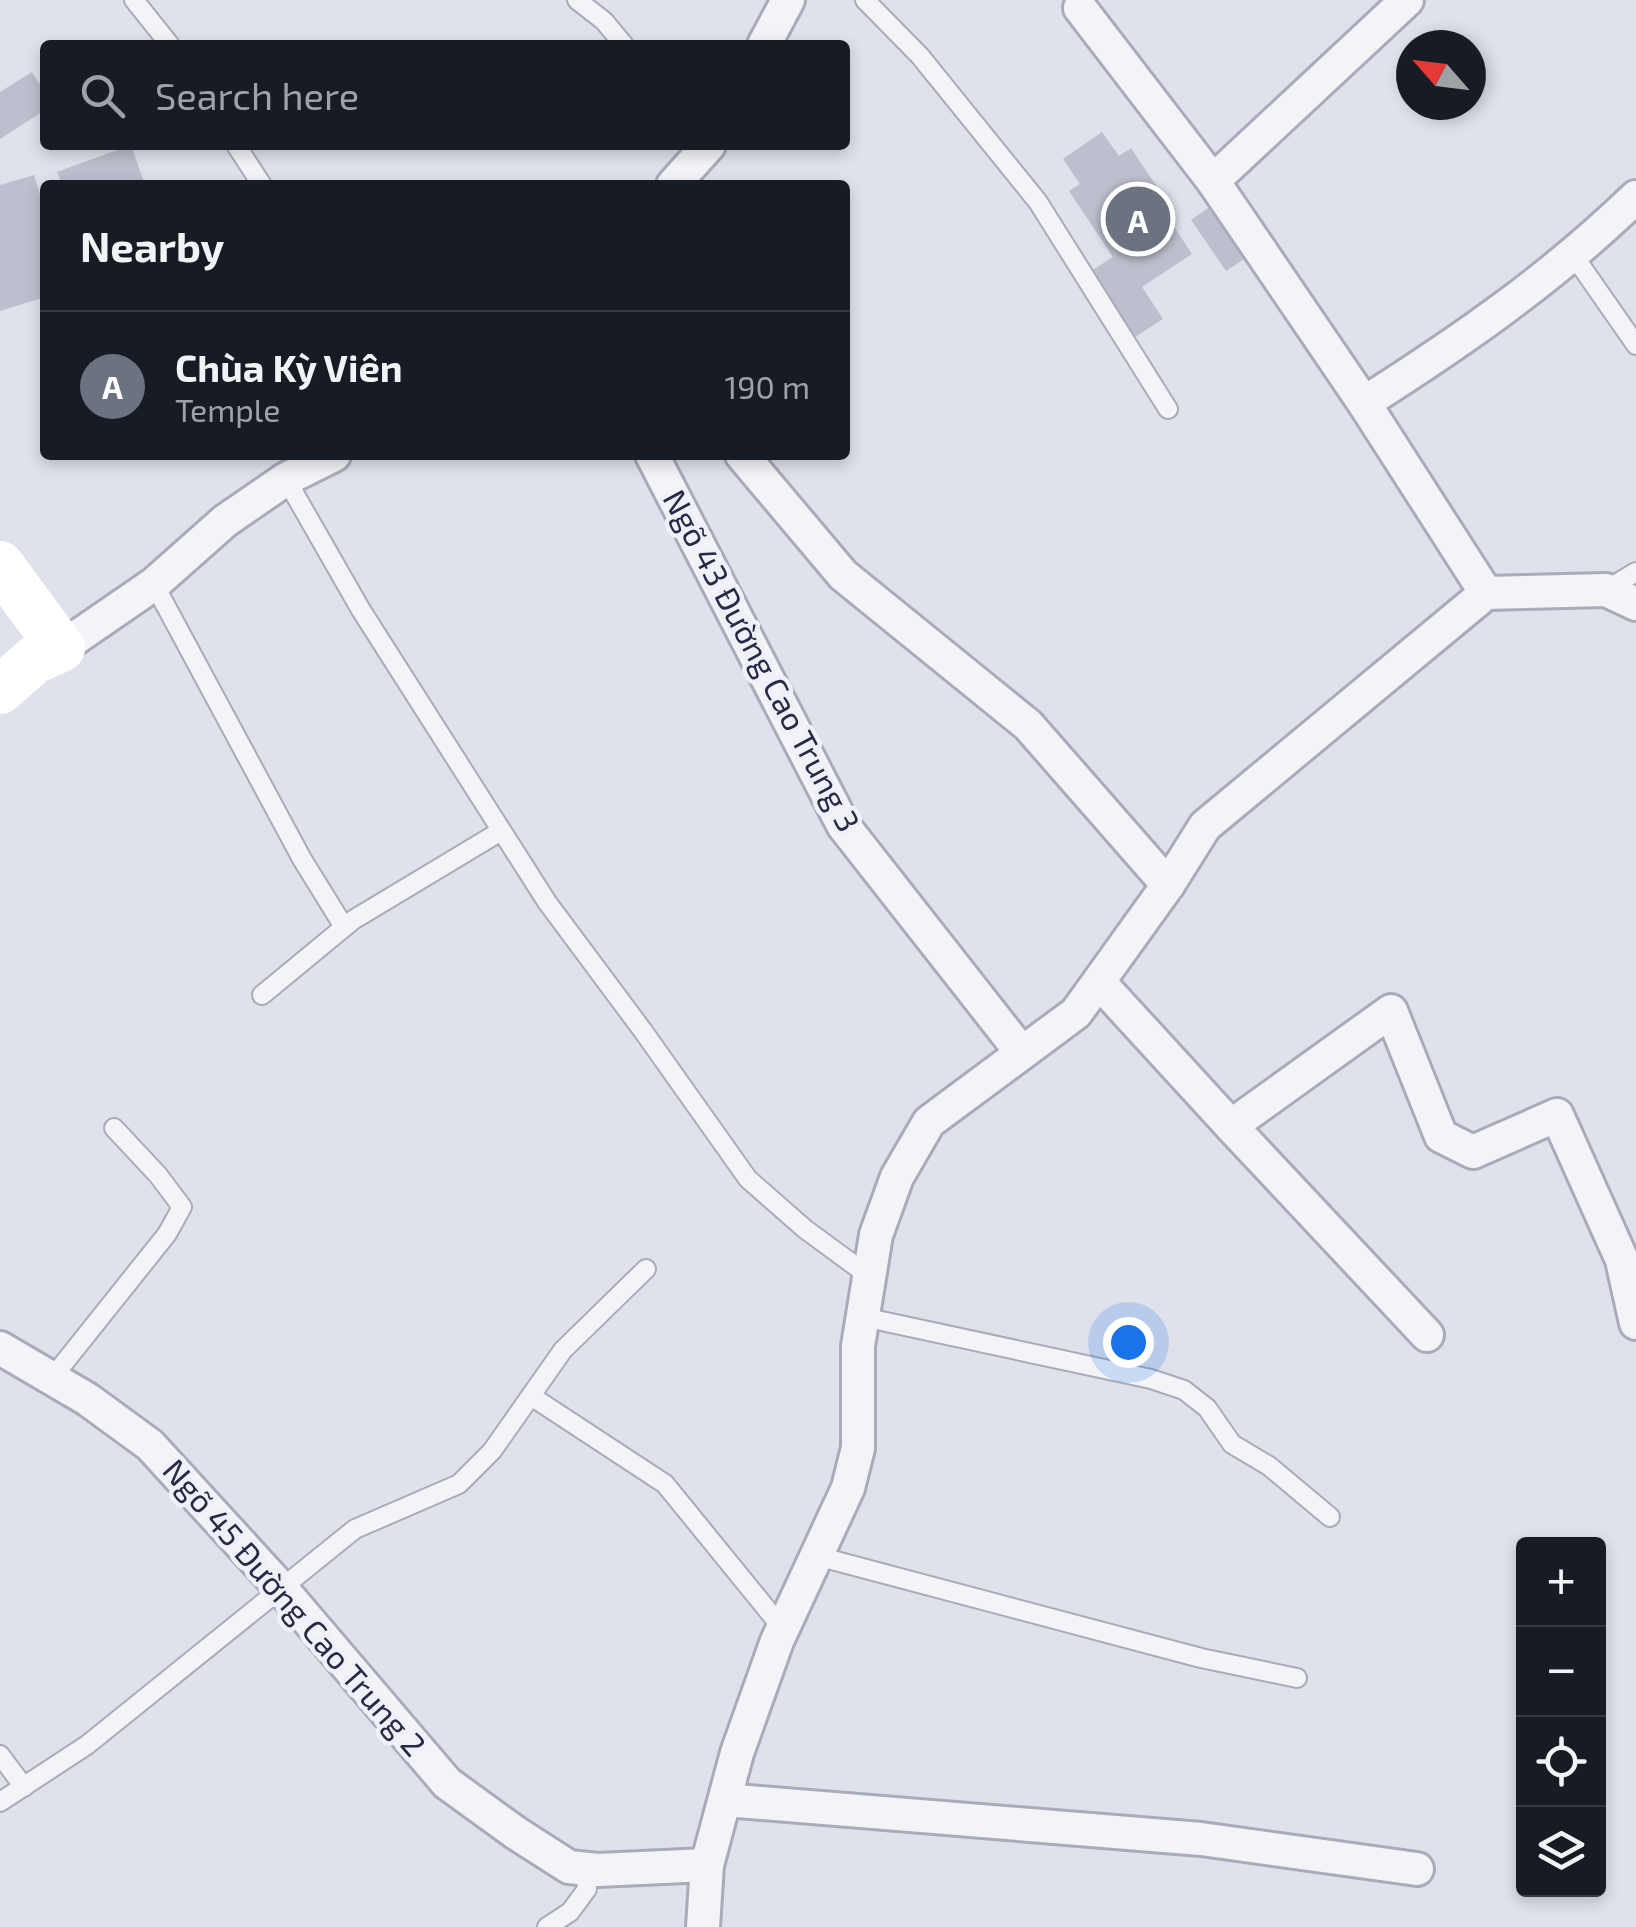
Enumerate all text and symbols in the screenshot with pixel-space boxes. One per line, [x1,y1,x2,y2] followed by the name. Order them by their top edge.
[1396,30,1486,120] north arrow
[40,40,850,150] search box
[75,68,130,123] icon: search
[155,72,359,118] text: Search here
[1106,182,1170,256] pin: A
[80,220,224,270] text: Nearby
[175,344,403,390] text: Chùa Kỳ Viên
[102,367,123,405] text: A
[724,367,810,405] text: 190 m
[175,390,280,428] text: Temple
[656,483,869,837] street label: Ngõ 43 Đường Cao Trung 3
[1103,1317,1154,1368] your location
[156,1451,435,1763] street label: Ngõ 45 Đường Cao Trung 2
[1516,1537,1606,1897] map controls
[1516,1537,1606,1627] button: +
[1516,1627,1606,1717] button: −
[1516,1717,1606,1807] button: locate
[1516,1807,1606,1897] button: layers

